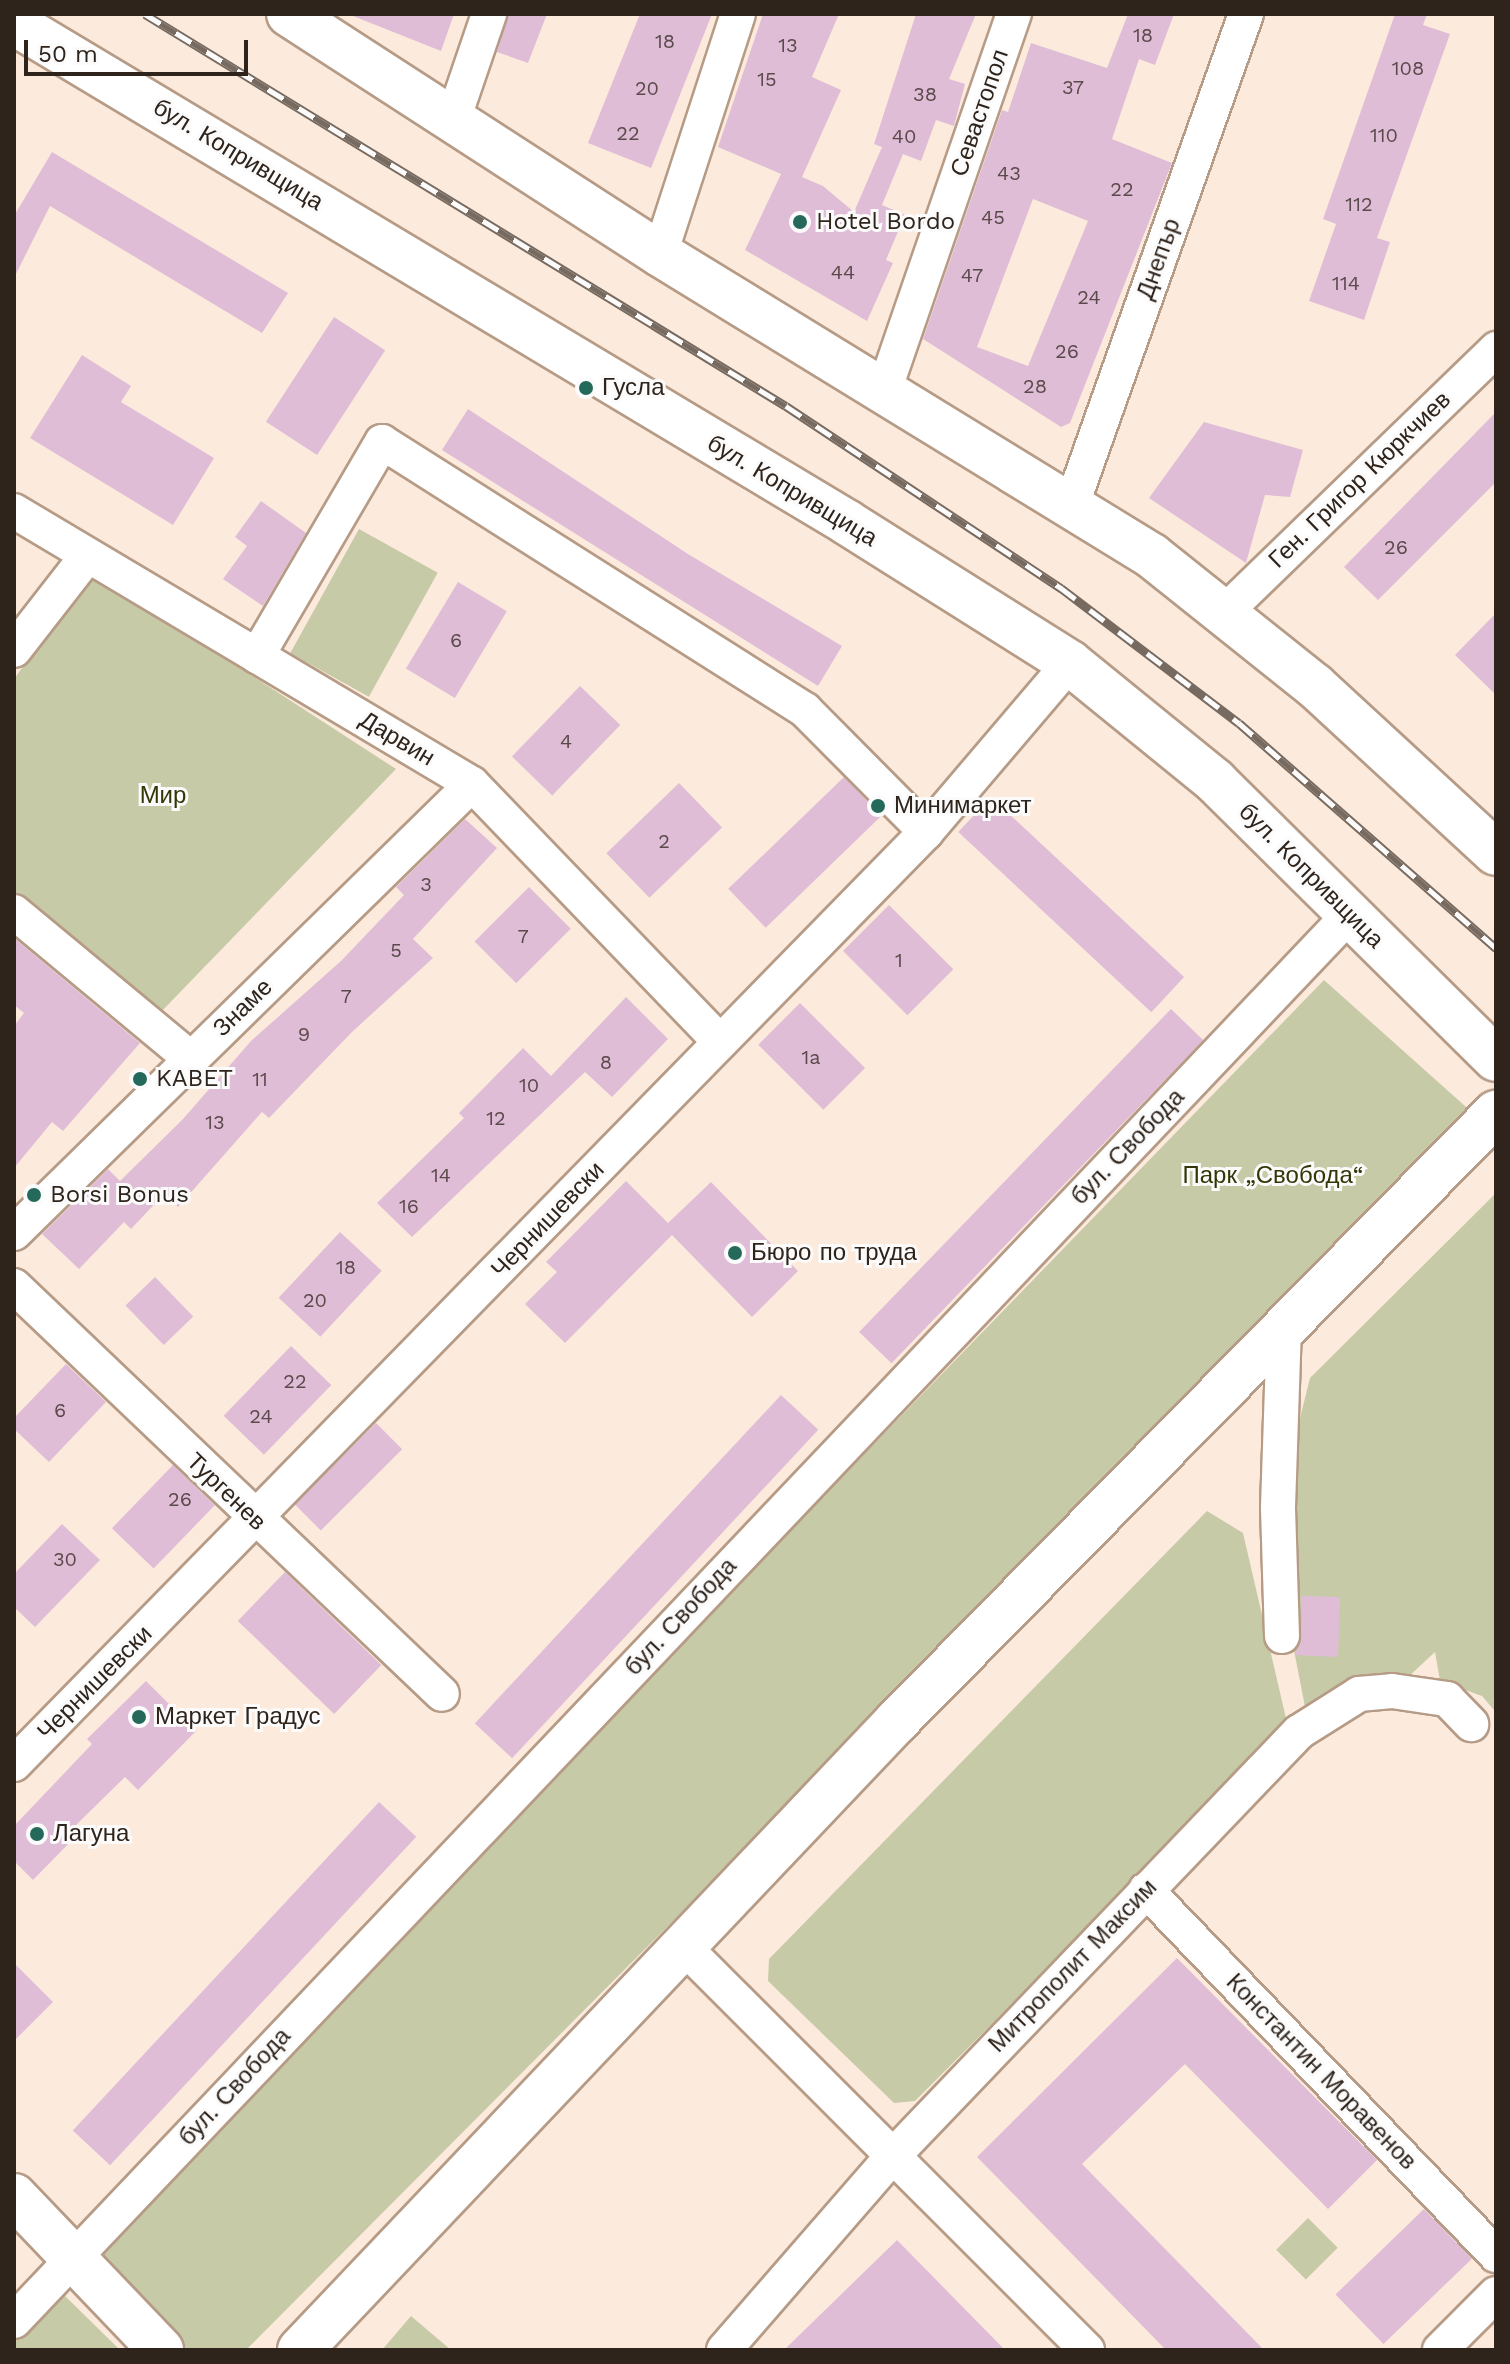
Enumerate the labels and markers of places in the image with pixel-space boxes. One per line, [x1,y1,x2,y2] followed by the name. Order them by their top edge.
[816,208,956,236] place label: Hotel Bordo
[791,213,809,231] marker: Hotel Bordo
[602,374,664,402] place label: Гусла
[577,379,595,397] marker: Гусла
[894,792,1032,820] place label: Минимаркет
[869,797,887,815] marker: Минимаркет
[156,1065,233,1093] place label: KABET
[131,1070,149,1088] marker: KABET
[50,1181,189,1209] place label: Borsi Bonus
[25,1186,43,1204] marker: Borsi Bonus
[751,1239,917,1267] place label: Бюро по труда
[726,1244,744,1262] marker: Бюро по труда
[155,1703,321,1731] place label: Маркет Градус
[130,1708,148,1726] marker: Маркет Градус
[53,1820,129,1848] place label: Лагуна
[28,1825,46,1843] marker: Лагуна

